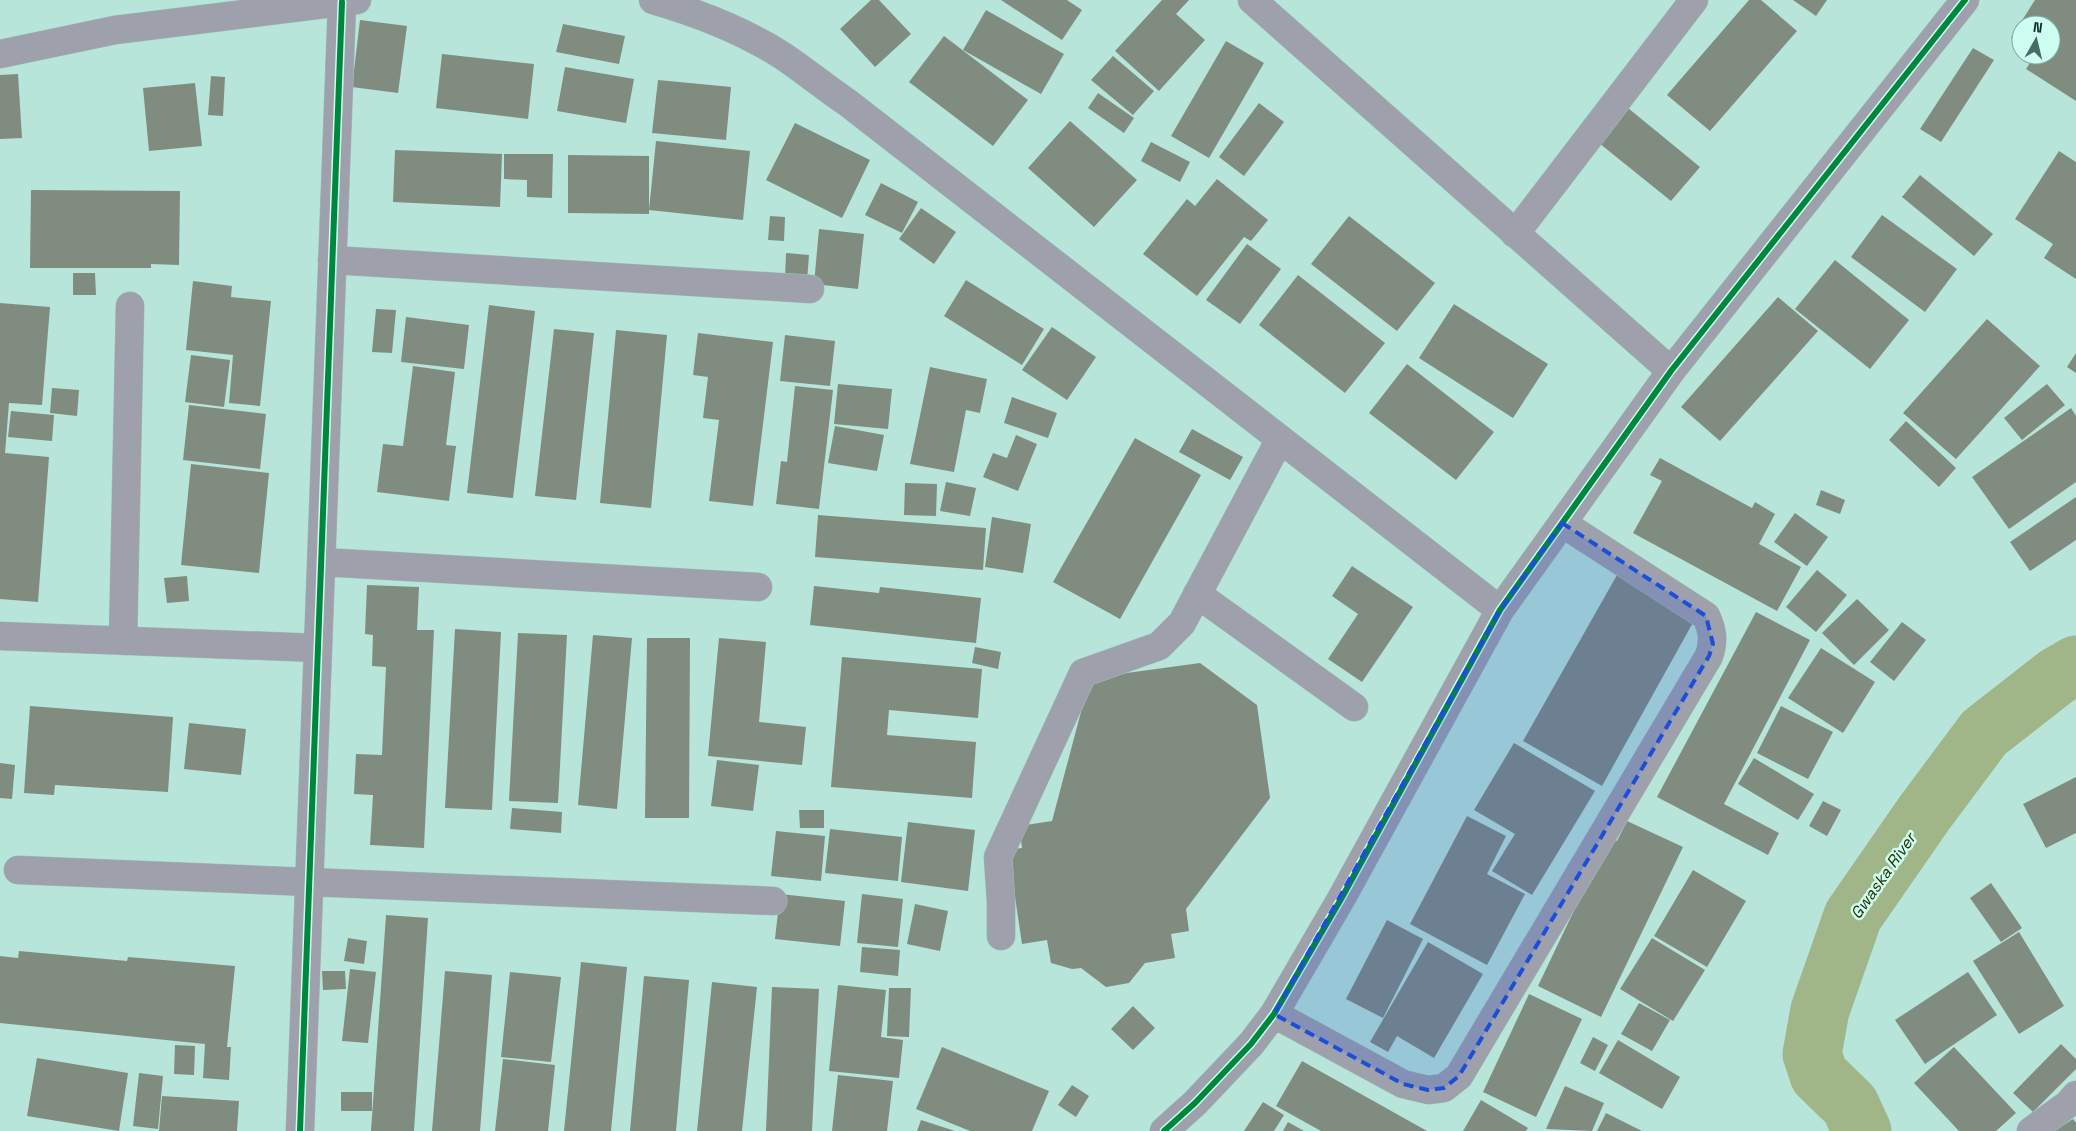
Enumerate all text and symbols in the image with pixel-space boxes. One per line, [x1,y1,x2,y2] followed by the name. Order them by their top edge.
[2011,15,2061,65] north arrow
[2032,18,2044,37] text: N
[1846,827,1922,923] water label: Gwaska River

